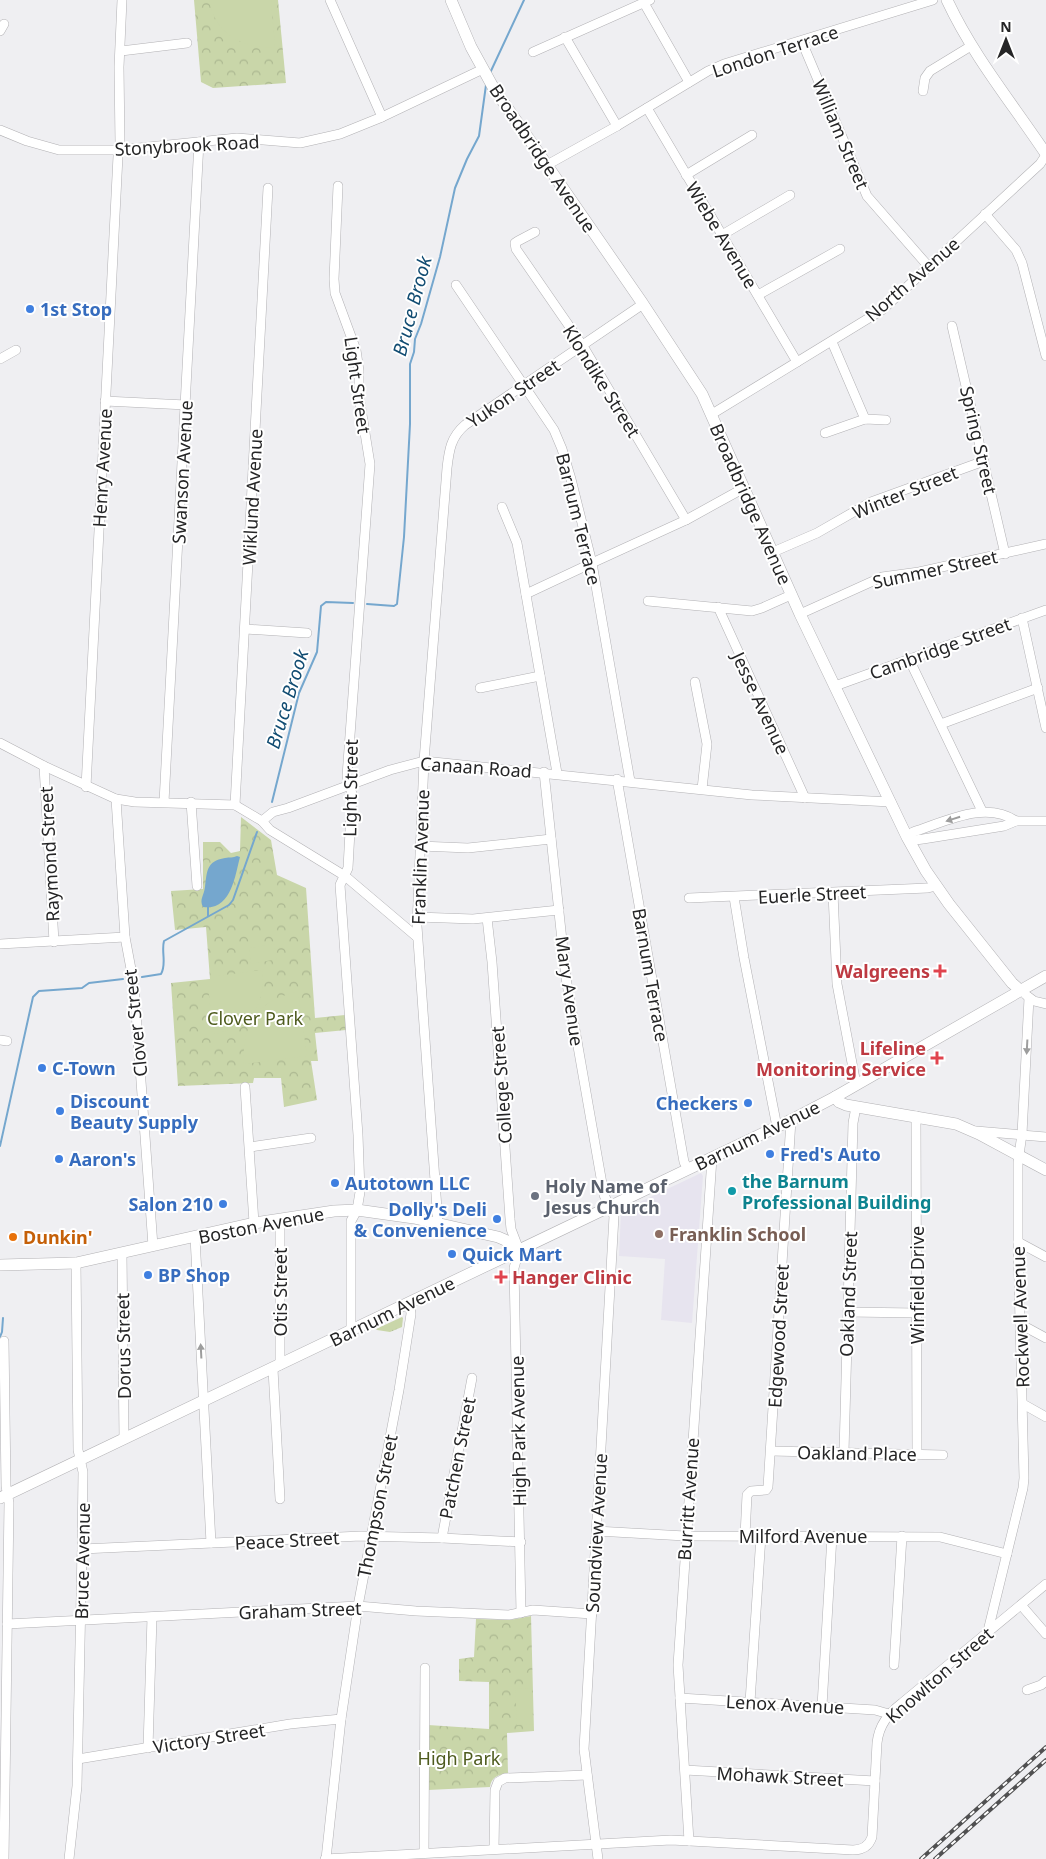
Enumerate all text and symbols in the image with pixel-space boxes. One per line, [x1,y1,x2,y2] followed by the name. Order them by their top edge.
[981,15,1031,65] north arrow
[1000,17,1012,36] text: N
[709,19,841,83] street label: London Terrace
[807,75,875,193] street label: William Street
[484,79,602,237] street label: Broadbridge Avenue
[114,129,260,161] street label: Stonybrook Road
[681,177,763,293] street label: Wiebe Avenue
[860,231,964,327] street label: North Avenue
[386,253,438,359] water label: Bruce Brook
[40,297,112,321] place label: 1st Stop
[24,303,36,315] marker: 1st Stop
[558,320,646,442] street label: Klondike Street
[339,335,377,436] street label: Light Street
[462,353,565,433] street label: Yukon Street
[955,384,1003,497] street label: Spring Street
[166,400,198,544] street label: Swanson Avenue
[87,408,117,528] street label: Henry Avenue
[705,420,797,588] street label: Broadbridge Avenue
[236,428,268,566] street label: Wiklund Avenue
[551,450,607,588] street label: Barnum Terrace
[849,460,962,524] street label: Winter Street
[870,544,1000,594] street label: Summer Street
[866,611,1014,685] street label: Cambridge Street
[260,646,315,752] water label: Bruce Brook
[726,646,795,758] street label: Jesse Avenue
[337,738,363,837] street label: Light Street
[419,751,533,783] street label: Canaan Road
[33,785,65,922] street label: Raymond Street
[406,789,434,925] street label: Franklin Avenue
[945,815,960,823] one-way arrow
[757,879,867,909] street label: Euerle Street
[627,906,675,1044] street label: Barnum Terrace
[550,934,590,1048] street label: Mary Avenue
[836,959,930,983] place label: Walgreens
[934,965,946,977] marker: Walgreens
[117,967,153,1078] street label: Clover Street
[207,1006,303,1030] park label: Clover Park
[485,1025,517,1145] street label: College Street
[756,1036,926,1081] place label: Lifeline Monitoring Service
[1022,1039,1030,1055] one-way arrow
[930,1051,944,1065] marker: Lifeline Monitoring Service
[52,1056,116,1080] place label: C-Town
[36,1062,48,1074] marker: C-Town
[70,1089,199,1134] place label: Discount Beauty Supply
[656,1091,738,1115] place label: Checkers
[691,1094,823,1176] street label: Barnum Avenue
[742,1097,754,1109] marker: Checkers
[54,1105,66,1117] marker: Discount Beauty Supply
[780,1142,881,1166] place label: Fred's Auto
[69,1147,136,1171] place label: Aaron's
[764,1148,776,1160] marker: Fred's Auto
[53,1153,65,1165] marker: Aaron's
[742,1169,931,1214] place label: the Barnum Professional Building
[345,1171,470,1195] place label: Autotown LLC
[543,1174,668,1219] place label: Holy Name of Jesus Church
[329,1177,341,1189] marker: Autotown LLC
[726,1185,738,1197] marker: the Barnum Professional Building
[529,1190,541,1202] marker: Holy Name of Jesus Church
[128,1192,213,1216] place label: Salon 210
[354,1197,487,1242] place label: Dolly's Deli & Convenience
[217,1198,229,1210] marker: Salon 210
[196,1201,326,1249] street label: Boston Avenue
[491,1213,503,1225] marker: Dolly's Deli & Convenience
[669,1222,806,1246] place label: Franklin School
[23,1225,92,1249] place label: Dunkin'
[905,1226,929,1344] street label: Winfield Drive
[653,1228,665,1240] marker: Franklin School
[834,1230,862,1357] street label: Oakland Street
[7,1231,19,1243] marker: Dunkin'
[462,1242,562,1266] place label: Quick Mart
[1006,1246,1034,1388] street label: Rockwell Avenue
[268,1247,292,1336] street label: Otis Street
[446,1248,458,1260] marker: Quick Mart
[158,1263,230,1287] place label: BP Shop
[762,1263,794,1408] street label: Edgewood Street
[512,1265,632,1289] place label: Hanger Clinic
[142,1269,154,1281] marker: BP Shop
[326,1270,458,1352] street label: Barnum Avenue
[494,1270,508,1284] marker: Hanger Clinic
[110,1292,136,1399] street label: Dorus Street
[197,1342,205,1358] one-way arrow
[505,1355,531,1507] street label: High Park Avenue
[433,1395,481,1521] street label: Patchen Street
[351,1432,403,1580] street label: Thompson Street
[672,1437,704,1561] street label: Burritt Avenue
[797,1440,917,1466] street label: Oakland Place
[580,1453,612,1613] street label: Soundview Avenue
[69,1502,95,1620] street label: Bruce Avenue
[739,1524,867,1548] street label: Milford Avenue
[234,1525,340,1555] street label: Peace Street
[238,1596,363,1624] street label: Graham Street
[880,1621,998,1728] street label: Knowlton Street
[725,1689,845,1719] street label: Lenox Avenue
[151,1717,267,1759] street label: Victory Street
[418,1746,501,1770] park label: High Park
[716,1761,845,1791] street label: Mohawk Street

